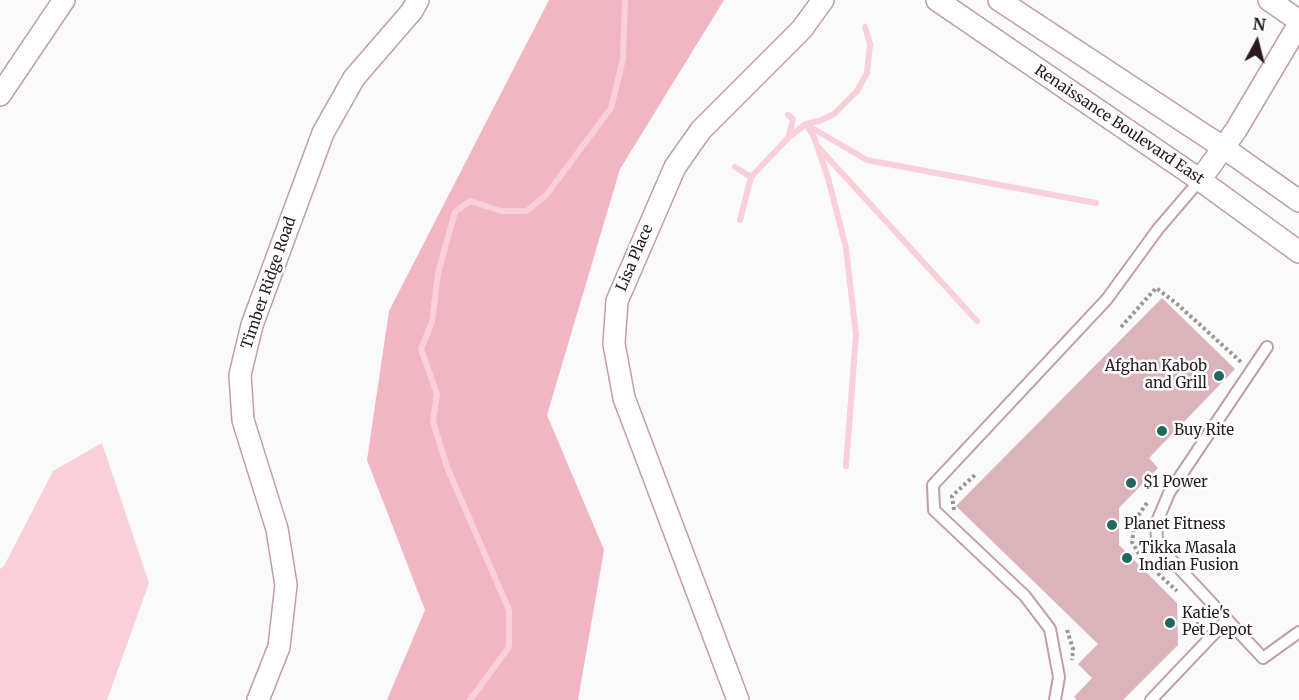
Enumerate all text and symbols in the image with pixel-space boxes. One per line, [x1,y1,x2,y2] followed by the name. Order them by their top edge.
[1227,12,1287,72] north arrow
[1252,13,1267,35] text: N
[1031,61,1207,189] street label: Renaissance Boulevard East
[238,215,300,351] street label: Timber Ridge Road
[613,222,657,294] street label: Lisa Place
[1105,358,1207,393] place label: Afghan Kabob and Grill
[1212,369,1226,383] marker: Afghan Kabob and Grill
[1174,422,1234,440] place label: Buy Rite
[1155,424,1169,438] marker: Buy Rite
[1143,474,1208,492] place label: $1 Power
[1124,476,1138,490] marker: $1 Power
[1124,516,1226,534] place label: Planet Fitness
[1105,518,1119,532] marker: Planet Fitness
[1139,540,1239,575] place label: Tikka Masala Indian Fusion
[1120,551,1134,565] marker: Tikka Masala Indian Fusion
[1182,605,1252,640] place label: Katie's Pet Depot
[1163,616,1177,630] marker: Katie's Pet Depot

